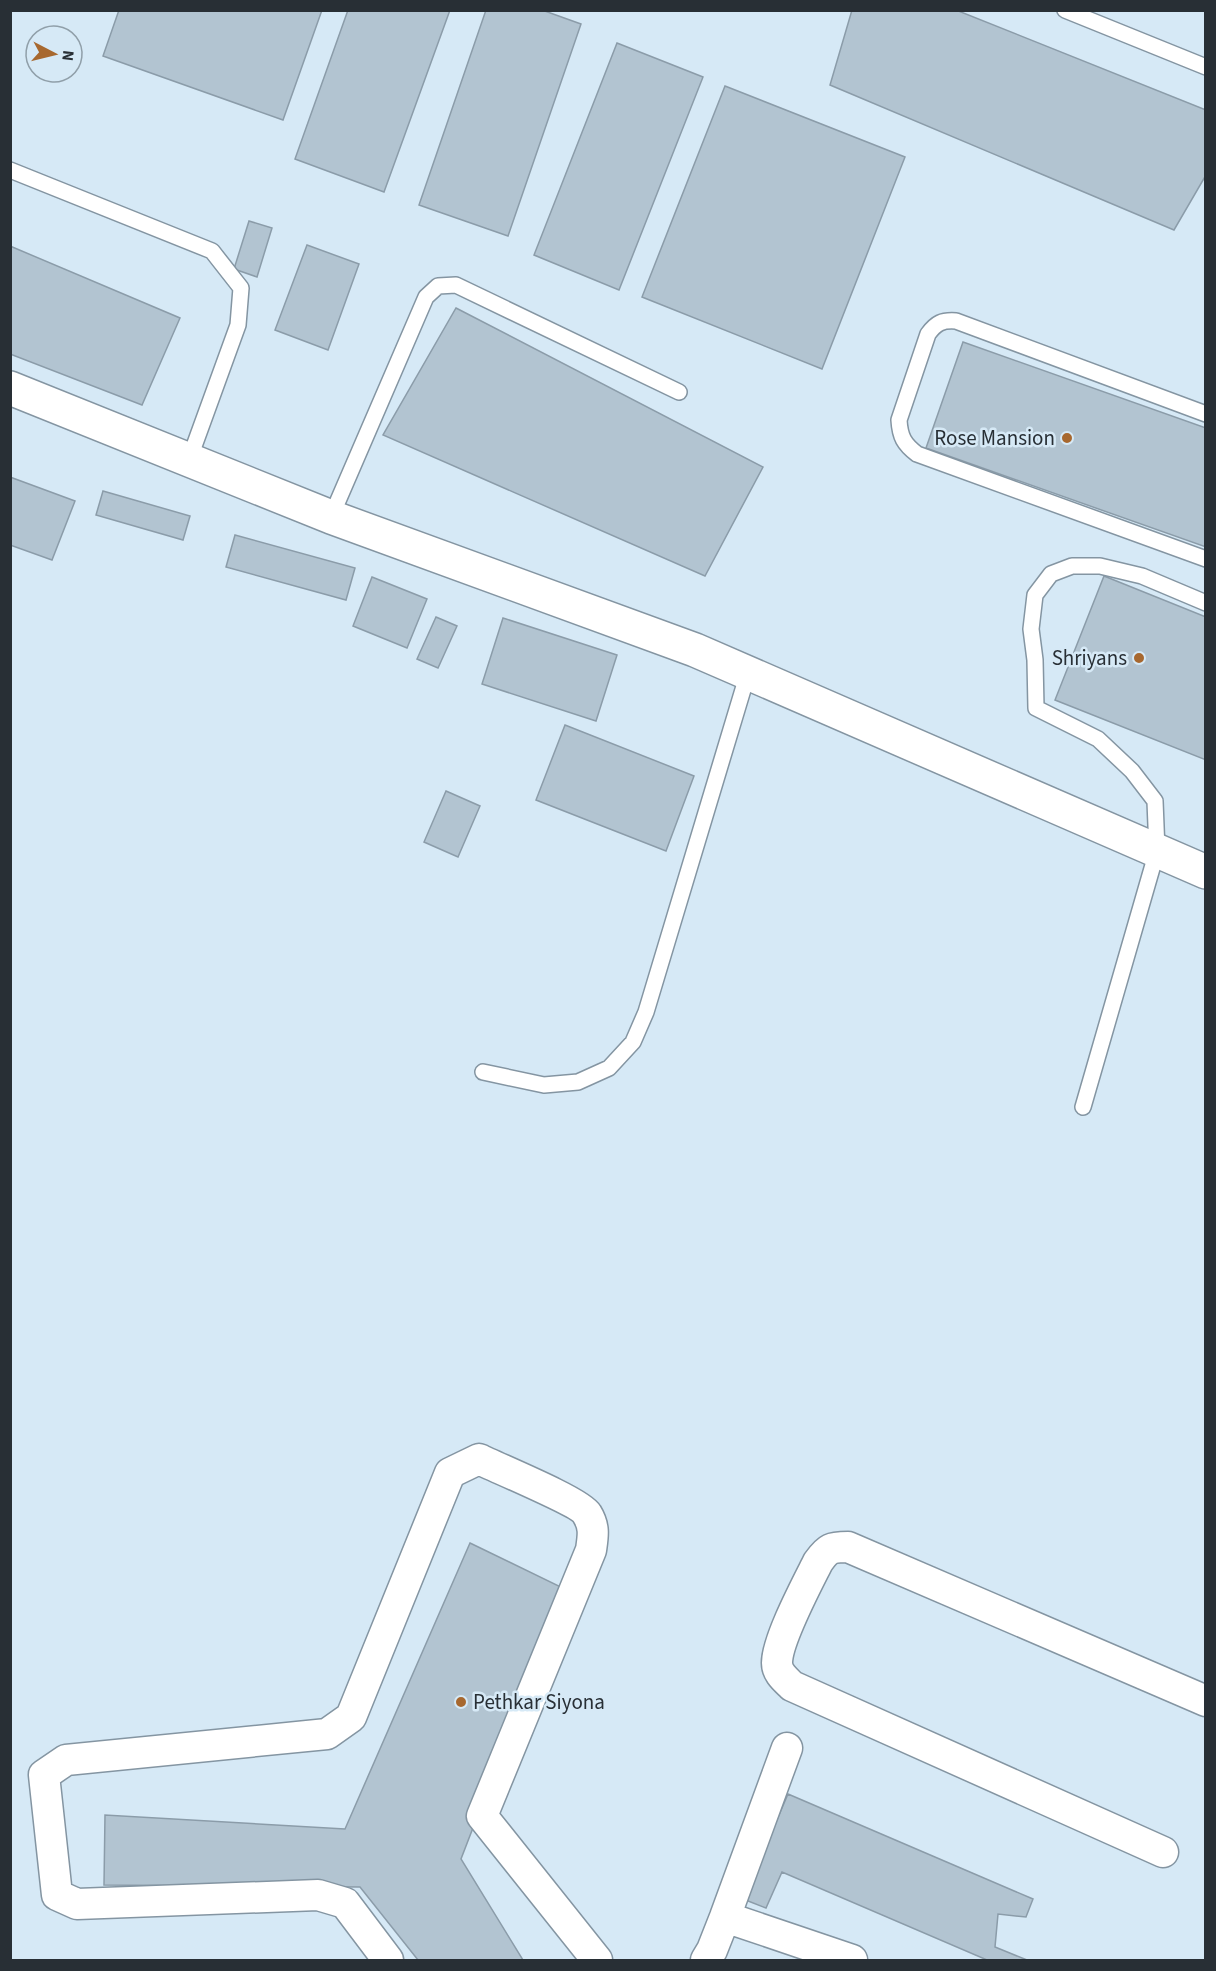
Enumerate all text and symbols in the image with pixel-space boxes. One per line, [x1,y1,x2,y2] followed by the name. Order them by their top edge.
[24,24,84,84] north arrow
[56,49,79,62] text: N
[934,423,1055,453] place label: Rose Mansion
[1060,431,1074,445] marker: Rose Mansion
[1052,643,1127,673] place label: Shriyans
[1132,651,1146,665] marker: Shriyans
[473,1687,605,1717] place label: Pethkar Siyona
[454,1695,468,1709] marker: Pethkar Siyona

